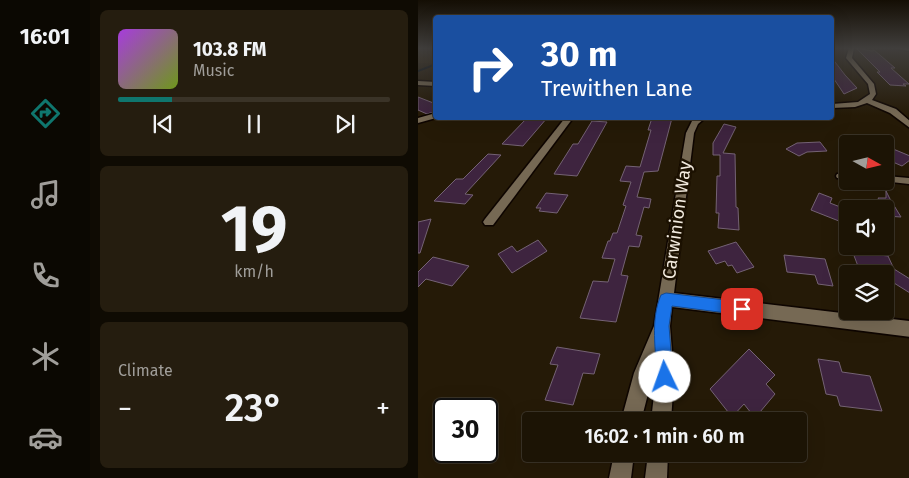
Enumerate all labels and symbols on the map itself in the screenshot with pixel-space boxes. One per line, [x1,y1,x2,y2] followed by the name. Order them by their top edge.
[839,135,894,190] north arrow
[658,160,696,280] street label: Carwinion Way
[721,288,763,330] pin
[638,350,690,402] position arrow
[433,398,498,463] speed limit sign: 30

